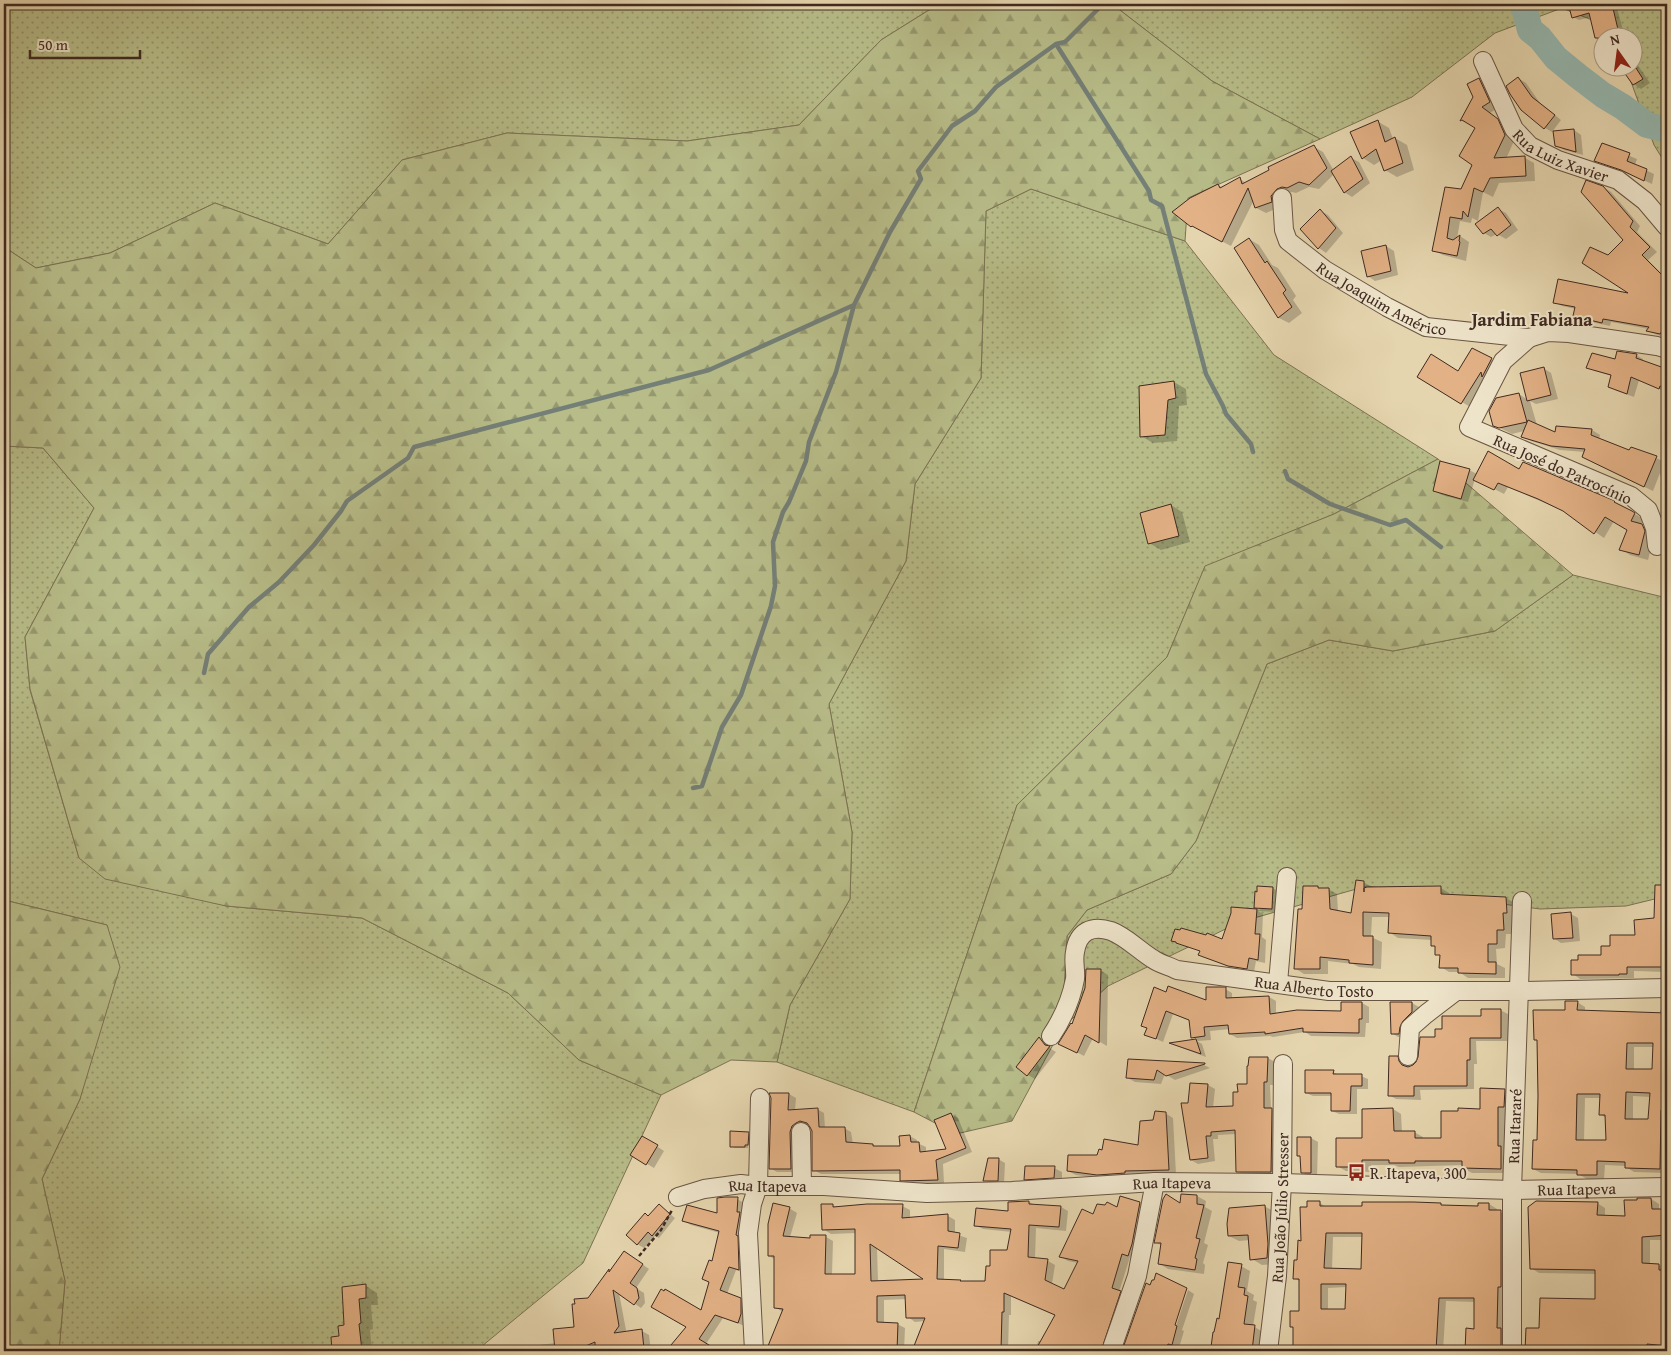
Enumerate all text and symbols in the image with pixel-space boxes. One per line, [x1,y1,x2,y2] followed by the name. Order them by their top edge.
[30,28,140,60] scale bar
[1594,28,1644,78] north arrow
[1608,28,1622,50] text: N
[38,34,69,55] text: 50 m
[1507,123,1612,188] street label: Rua Luiz Xavier
[1311,256,1448,341] street label: Rua Joaquim Américo
[1468,306,1593,333] district label: Jardim Fabiana
[1490,428,1636,510] street label: Rua José do Patrocínio
[1253,969,1374,1003] street label: Rua Alberto Tosto
[1501,1088,1528,1164] street label: Rua Itararé
[1264,1132,1294,1284] street label: Rua João Júlio Stresser
[1370,1161,1467,1185] place label: R. Itapeva, 300
[1346,1163,1366,1183] bus stop icon: R. Itapeva, 300
[1132,1170,1212,1195] street label: Rua Itapeva
[727,1172,807,1198] street label: Rua Itapeva
[1537,1176,1617,1202] street label: Rua Itapeva

